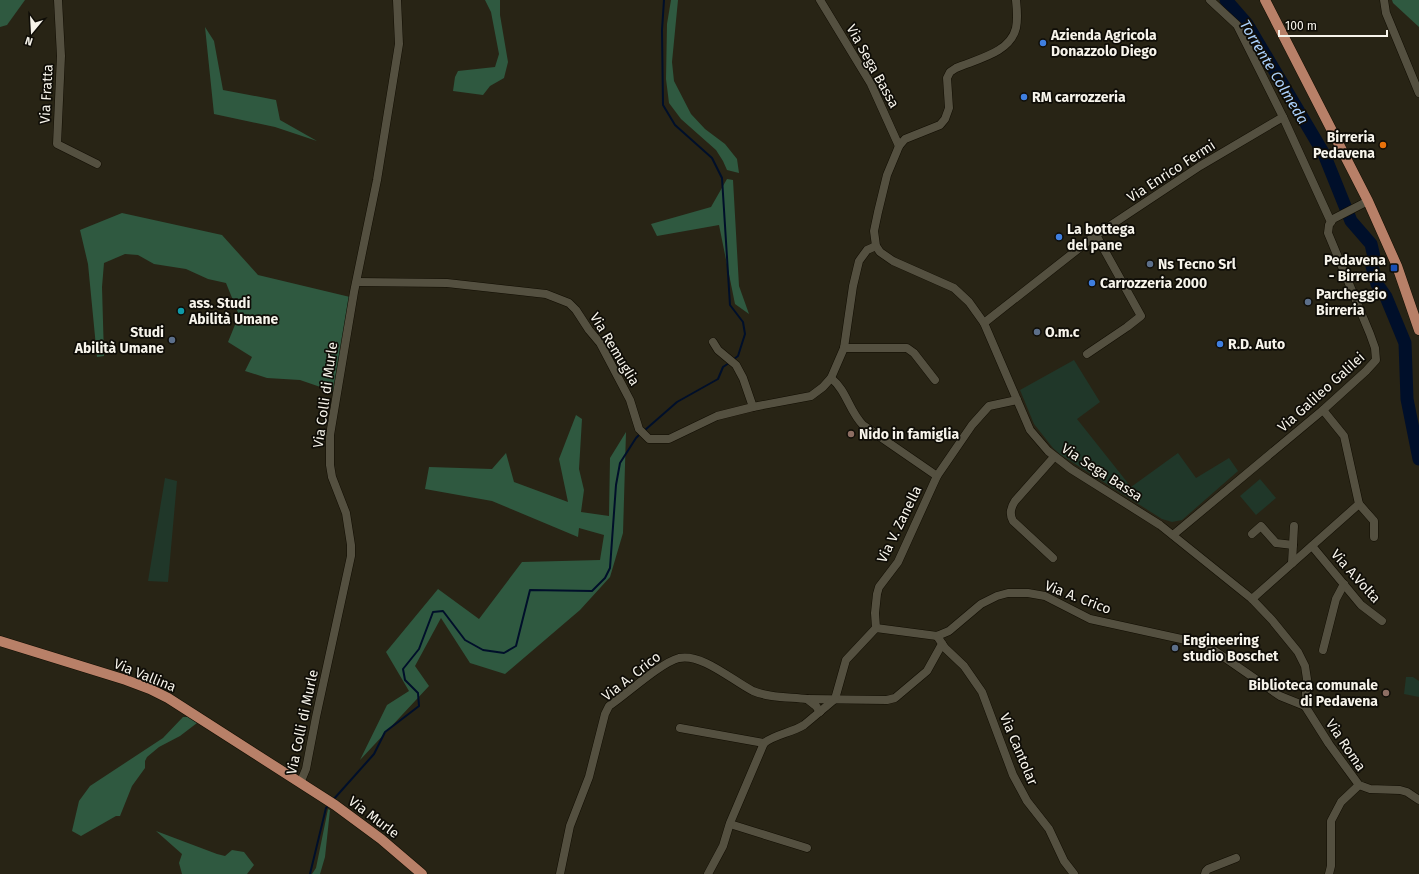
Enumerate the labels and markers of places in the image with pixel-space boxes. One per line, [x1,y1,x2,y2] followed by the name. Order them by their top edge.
[1050,27,1157,60] place label: Azienda Agricola Donazzolo Diego
[1038,38,1048,48] marker: Azienda Agricola Donazzolo Diego
[1032,89,1126,106] place label: RM carrozzeria
[1019,92,1029,102] marker: RM carrozzeria
[1313,129,1375,162] place label: Birreria Pedavena
[1378,140,1388,150] marker: Birreria Pedavena
[1067,221,1135,254] place label: La bottega del pane
[1054,232,1064,242] marker: La bottega del pane
[1324,252,1386,285] place label: Pedavena - Birreria
[1158,256,1237,273] place label: Ns Tecno Srl
[1145,259,1155,269] marker: Ns Tecno Srl
[1389,263,1399,273] marker: Pedavena - Birreria
[1100,275,1207,292] place label: Carrozzeria 2000
[1087,278,1097,288] marker: Carrozzeria 2000
[1316,286,1387,319] place label: Parcheggio Birreria
[188,295,279,328] place label: ass. Studi Abilità Umane
[1303,297,1313,307] marker: Parcheggio Birreria
[176,306,186,316] marker: ass. Studi Abilità Umane
[74,324,164,357] place label: Studi Abilità Umane
[1045,324,1080,341] place label: O.m.c
[1032,327,1042,337] marker: O.m.c
[167,335,177,345] marker: Studi Abilità Umane
[1228,336,1285,353] place label: R.D. Auto
[1215,339,1225,349] marker: R.D. Auto
[859,426,959,443] place label: Nido in famiglia
[846,429,856,439] marker: Nido in famiglia
[1183,632,1279,665] place label: Engineering studio Boschet
[1170,643,1180,653] marker: Engineering studio Boschet
[1248,677,1378,710] place label: Biblioteca comunale di Pedavena
[1381,688,1391,698] marker: Biblioteca comunale di Pedavena

